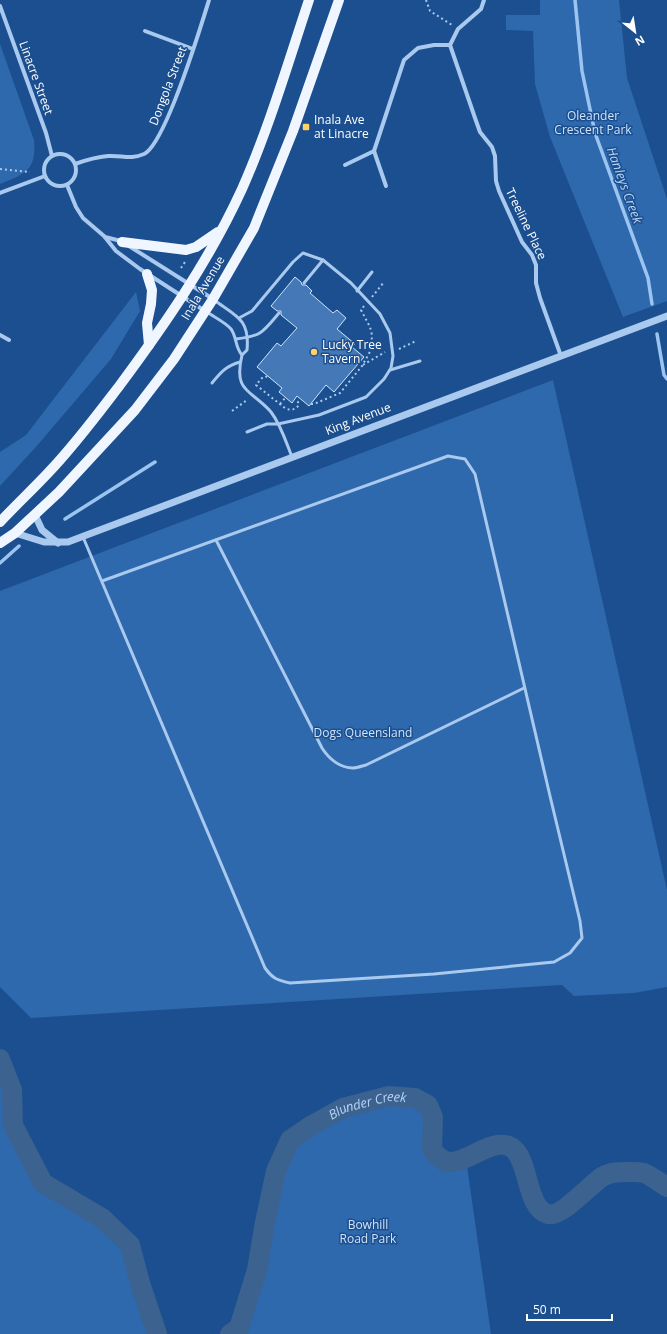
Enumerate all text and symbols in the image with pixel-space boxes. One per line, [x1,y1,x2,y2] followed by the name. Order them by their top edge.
[615,12,655,52] north arrow
[633,32,648,50] text: N
[15,39,58,117] street label: Linacre Street
[145,44,190,128] street label: Dongola Street
[554,107,632,138] park label: Oleander Crescent Park
[314,111,369,142] place label: Inala Ave at Linacre
[301,122,311,132] marker: Inala Ave at Linacre
[603,144,647,226] water label: Hanleys Creek
[502,185,551,263] street label: Treeline Place
[177,252,229,323] street label: Inala Avenue
[322,336,382,367] place label: Lucky Tree Tavern
[309,347,319,357] marker: Lucky Tree Tavern
[322,398,393,439] street label: King Avenue
[314,724,412,741] park label: Dogs Queensland
[325,1087,408,1124] water label: Blunder Creek
[340,1216,397,1247] park label: Bowhill Road Park
[527,1296,612,1322] scale bar
[533,1301,561,1318] text: 50 m

